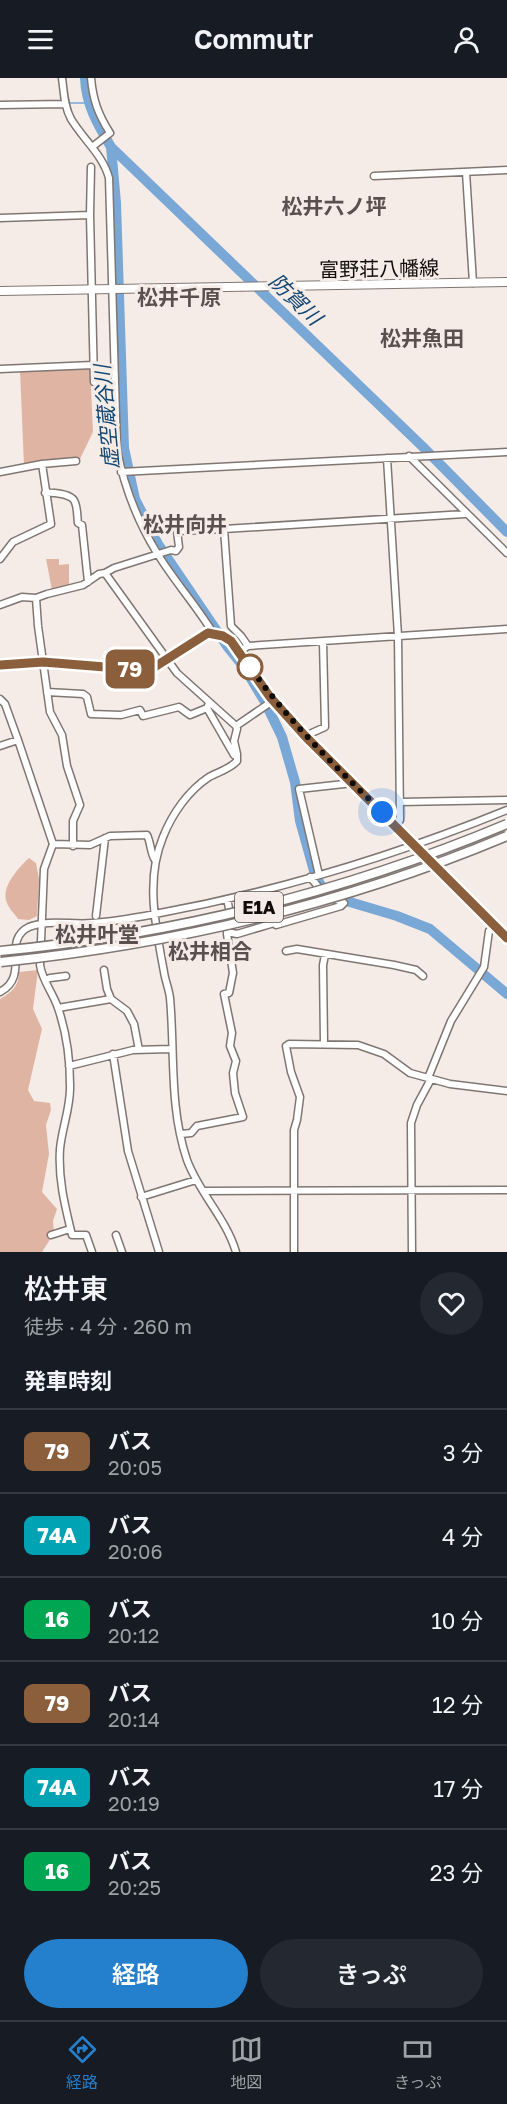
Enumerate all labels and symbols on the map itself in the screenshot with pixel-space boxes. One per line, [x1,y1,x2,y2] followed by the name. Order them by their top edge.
[282,193,387,219] district label: 松井六ノ坪
[319,255,439,281] street label: 富野荘八幡線
[264,268,329,332] water label: 防賀川
[137,284,221,310] district label: 松井千原
[380,325,464,351] district label: 松井魚田
[88,362,124,470] water label: 虚空蔵谷川
[143,511,227,537] district label: 松井向井
[103,650,157,688] line badge: 79
[237,654,263,680] unlabelled marker
[367,797,397,827] your location
[235,892,283,922] road number: E1A
[55,921,139,947] district label: 松井叶堂
[168,938,252,964] district label: 松井相合

